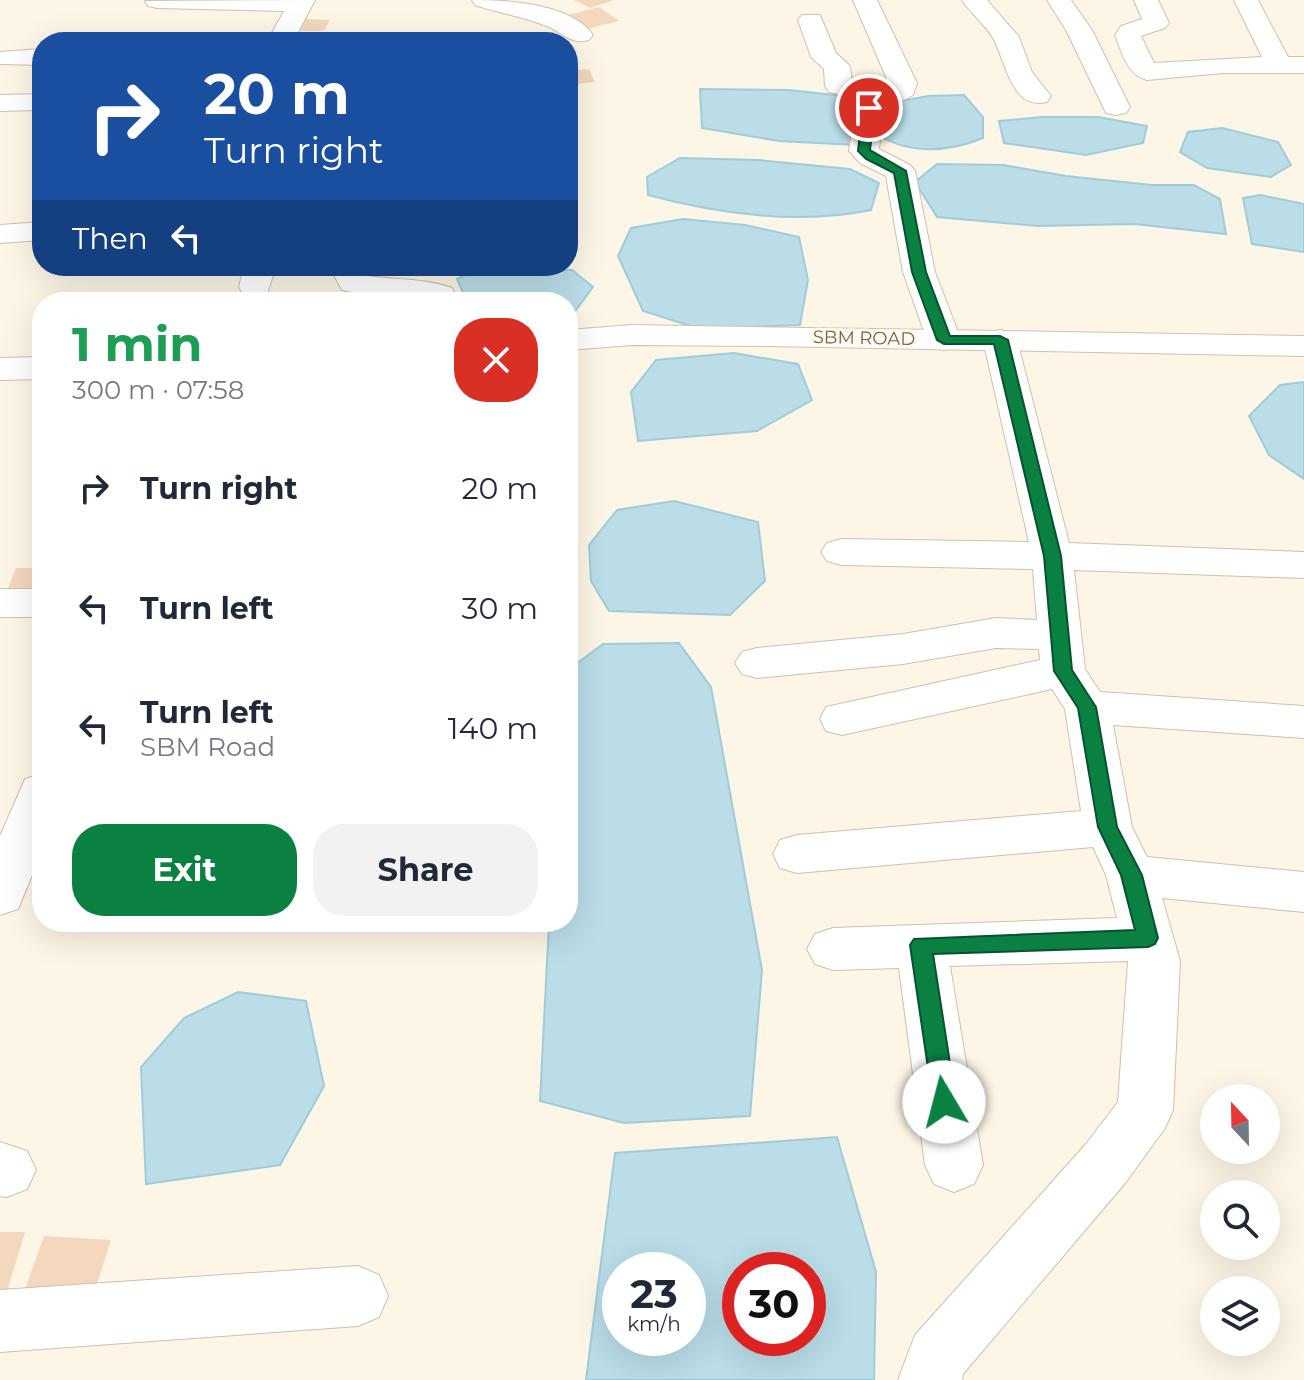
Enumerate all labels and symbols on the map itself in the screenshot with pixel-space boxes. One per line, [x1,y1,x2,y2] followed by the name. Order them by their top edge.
[835,74,903,142] pin
[813,326,915,350] street label: SBM ROAD
[902,1060,986,1144] position arrow
[1200,1084,1280,1164] north arrow
[722,1252,826,1356] speed limit sign: 30

